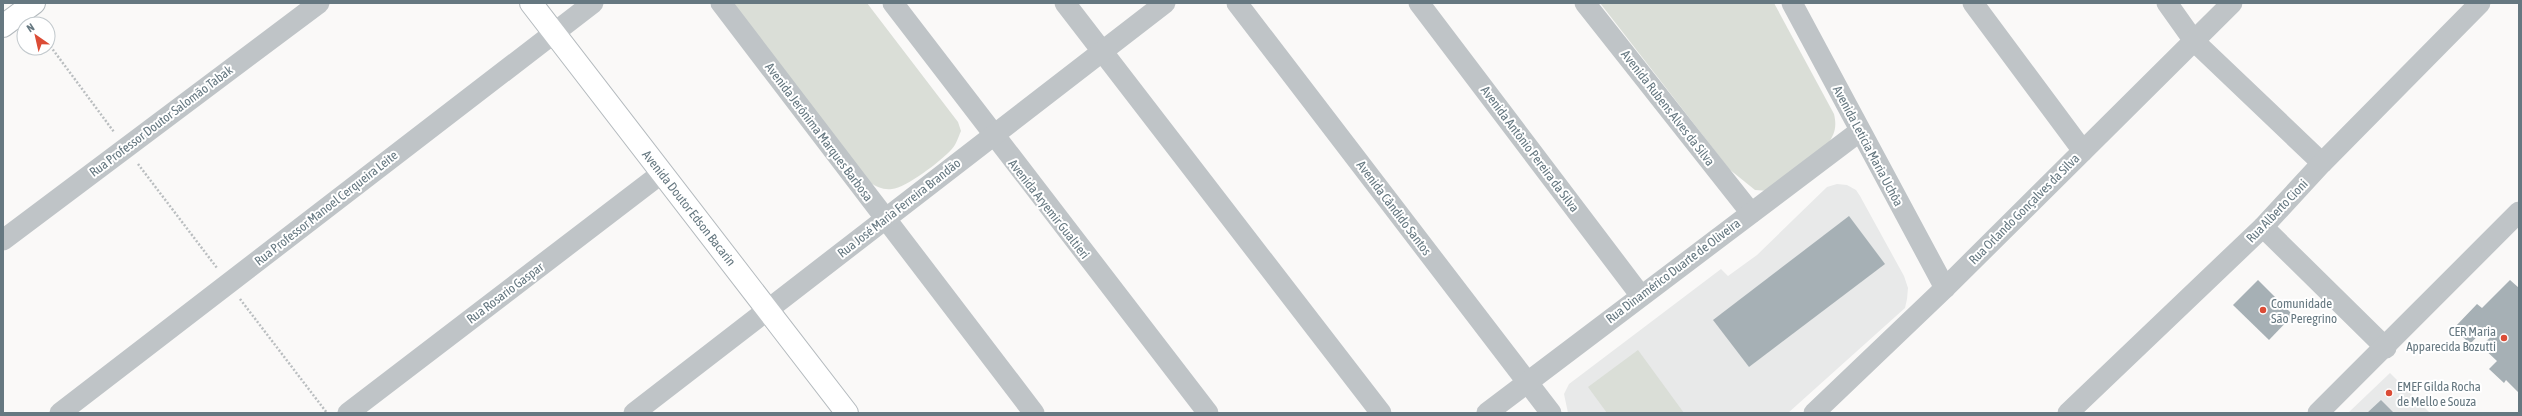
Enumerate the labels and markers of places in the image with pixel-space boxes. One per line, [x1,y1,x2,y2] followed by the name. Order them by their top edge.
[2271,296,2337,326] place label: Comunidade São Peregrino
[2258,305,2268,315] marker: Comunidade São Peregrino
[2406,324,2496,354] place label: CER Maria Apparecida Bozutti
[2499,333,2509,343] marker: CER Maria Apparecida Bozutti
[2397,379,2481,409] place label: EMEF Gilda Rocha de Mello e Souza
[2384,388,2394,398] marker: EMEF Gilda Rocha de Mello e Souza

